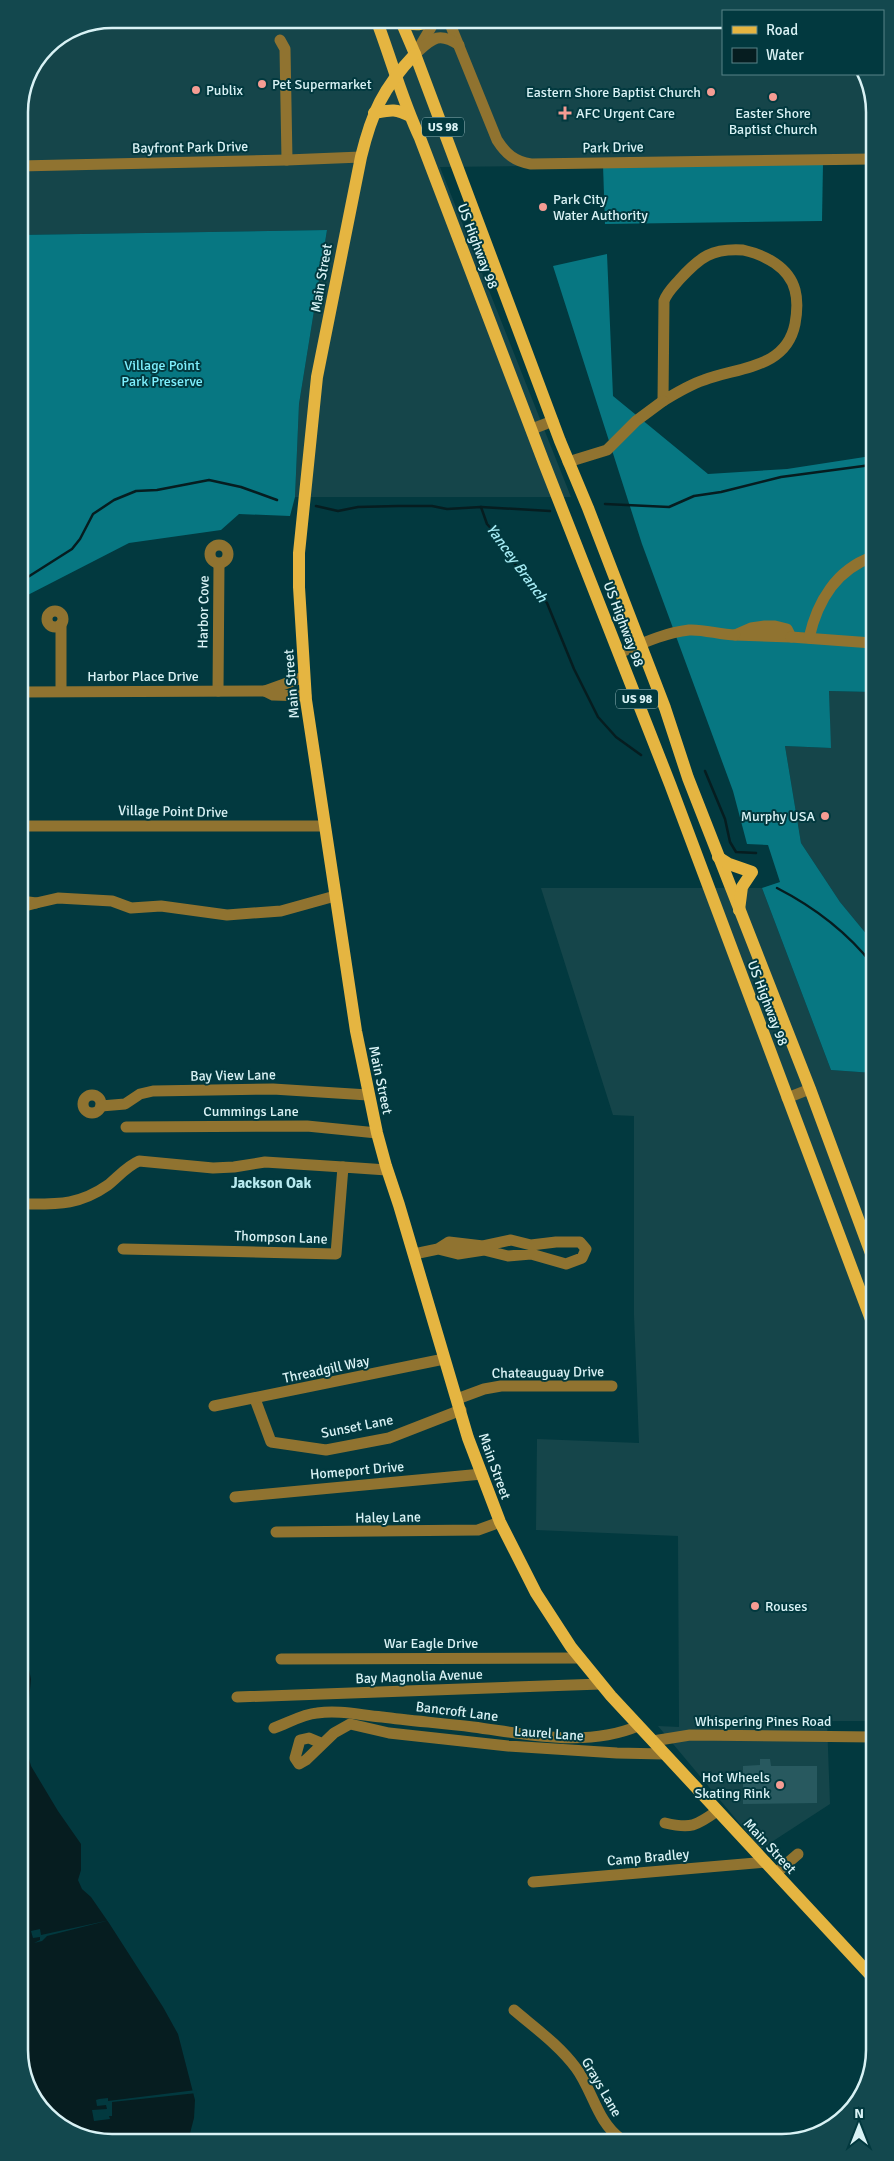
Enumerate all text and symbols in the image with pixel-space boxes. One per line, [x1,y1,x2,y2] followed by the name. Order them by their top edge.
[722,10,884,75] legend
[766,21,798,39] text: Road
[766,46,804,64] text: Water
[272,76,372,93] place label: Pet Supermarket
[256,78,268,90] marker: Pet Supermarket
[206,82,244,99] place label: Publix
[190,84,202,96] marker: Publix
[526,84,701,101] place label: Eastern Shore Baptist Church
[705,86,717,98] marker: Eastern Shore Baptist Church
[767,91,779,103] marker: Easter Shore Baptist Church
[576,105,675,122] place label: AFC Urgent Care
[729,105,817,138] place label: Easter Shore Baptist Church
[558,106,572,120] marker: AFC Urgent Care
[422,118,464,136] road number: US 98
[132,138,248,157] street label: Bayfront Park Drive
[582,138,644,157] street label: Park Drive
[553,191,648,224] place label: Park City Water Authority
[453,201,502,291] street label: US Highway 98
[537,201,549,213] marker: Park City Water Authority
[307,242,336,314] street label: Main Street
[121,357,203,390] park label: Village Point Park Preserve
[483,520,552,606] water label: Yancey Branch
[194,575,213,649] street label: Harbor Cove
[599,579,648,669] street label: US Highway 98
[280,649,303,719] street label: Main Street
[87,668,199,685] street label: Harbor Place Drive
[616,690,658,709] road number: US 98
[118,802,228,821] street label: Village Point Drive
[741,808,815,825] place label: Murphy USA
[819,810,831,822] marker: Murphy USA
[743,958,792,1048] street label: US Highway 98
[365,1044,396,1116] street label: Main Street
[190,1066,276,1085] street label: Bay View Lane
[203,1103,299,1120] street label: Cummings Lane
[231,1174,311,1192] district label: Jackson Oak
[234,1227,328,1248] street label: Thompson Lane
[281,1352,371,1387] street label: Threadgill Way
[492,1363,604,1382] street label: Chateauguay Drive
[320,1411,395,1442] street label: Sunset Lane
[475,1431,514,1502] street label: Main Street
[309,1458,405,1483] street label: Homeport Drive
[355,1508,421,1527] street label: Haley Lane
[765,1598,807,1615] place label: Rouses
[749,1600,761,1612] marker: Rouses
[384,1635,478,1652] street label: War Eagle Drive
[355,1666,483,1687] street label: Bay Magnolia Avenue
[415,1698,499,1725] street label: Bancroft Lane
[695,1713,831,1730] street label: Whispering Pines Road
[513,1723,584,1744] street label: Laurel Lane
[694,1769,770,1802] place label: Hot Wheels Skating Rink
[774,1779,786,1791] marker: Hot Wheels Skating Rink
[740,1815,800,1878] street label: Main Street
[606,1845,690,1870] street label: Camp Bradley
[578,2055,625,2120] street label: Grays Lane
[834,2101,884,2151] north arrow
[854,2105,864,2122] text: N

